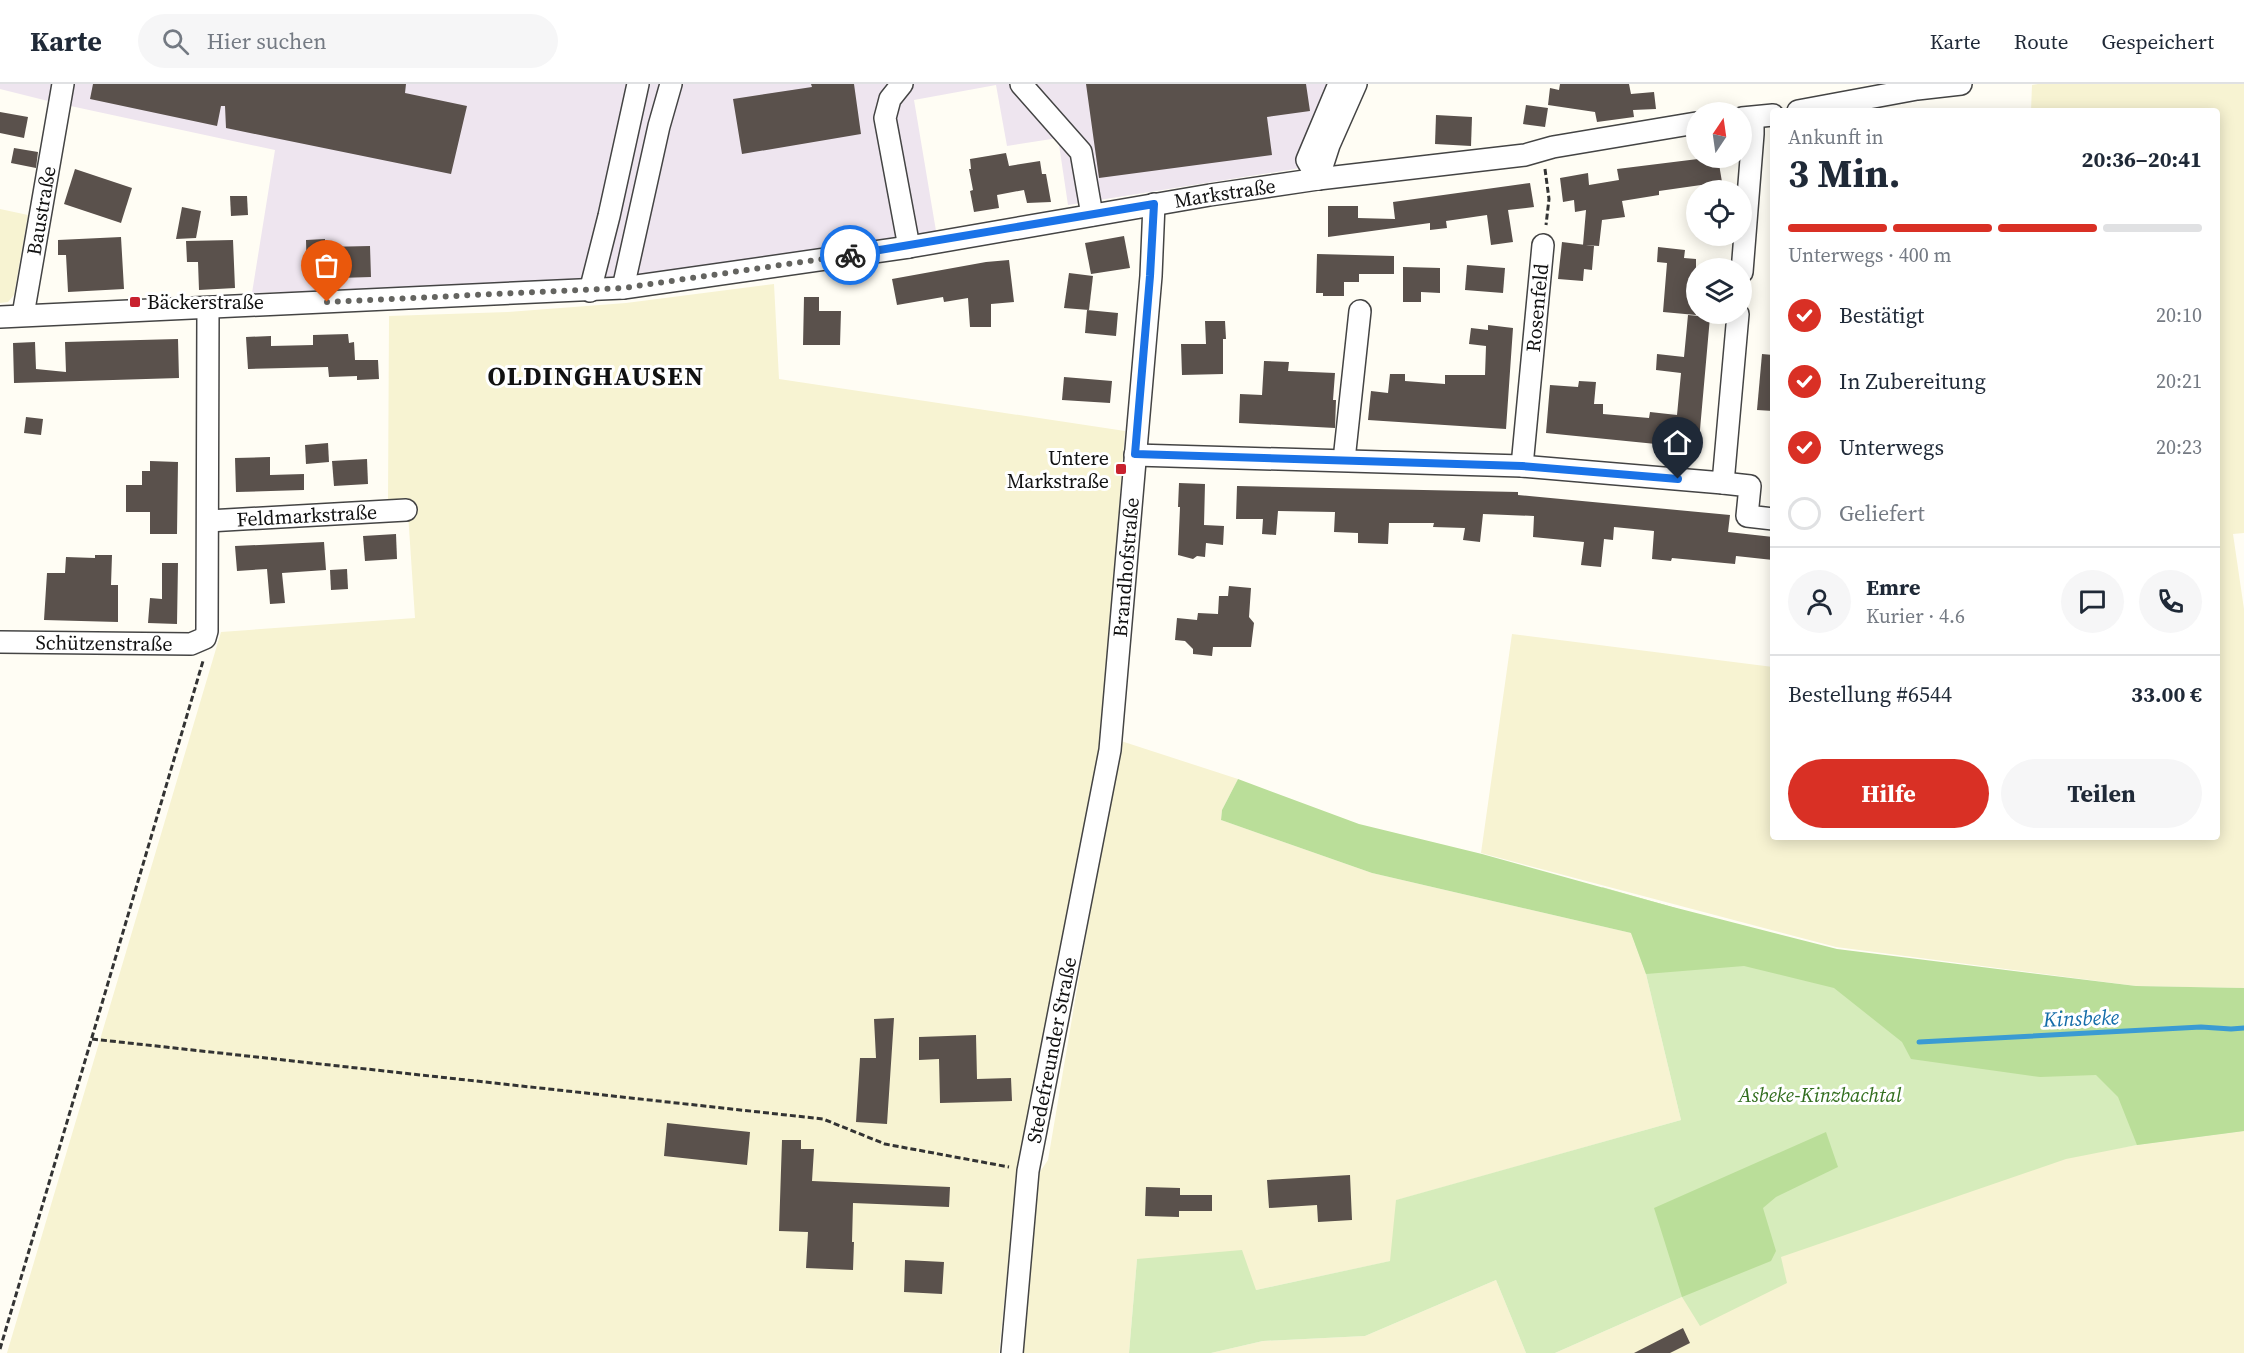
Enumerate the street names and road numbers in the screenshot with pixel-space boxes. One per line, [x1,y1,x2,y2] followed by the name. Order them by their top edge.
[20,164,63,257] street label: Baustraße
[1172,171,1277,215] street label: Markstraße
[1519,261,1555,353] street label: Rosenfeld
[1106,496,1146,638] street label: Brandhofstraße
[236,498,378,533] street label: Feldmarkstraße
[35,628,173,658] street label: Schützenstraße
[1020,954,1083,1145] street label: Stedefreunder Straße

